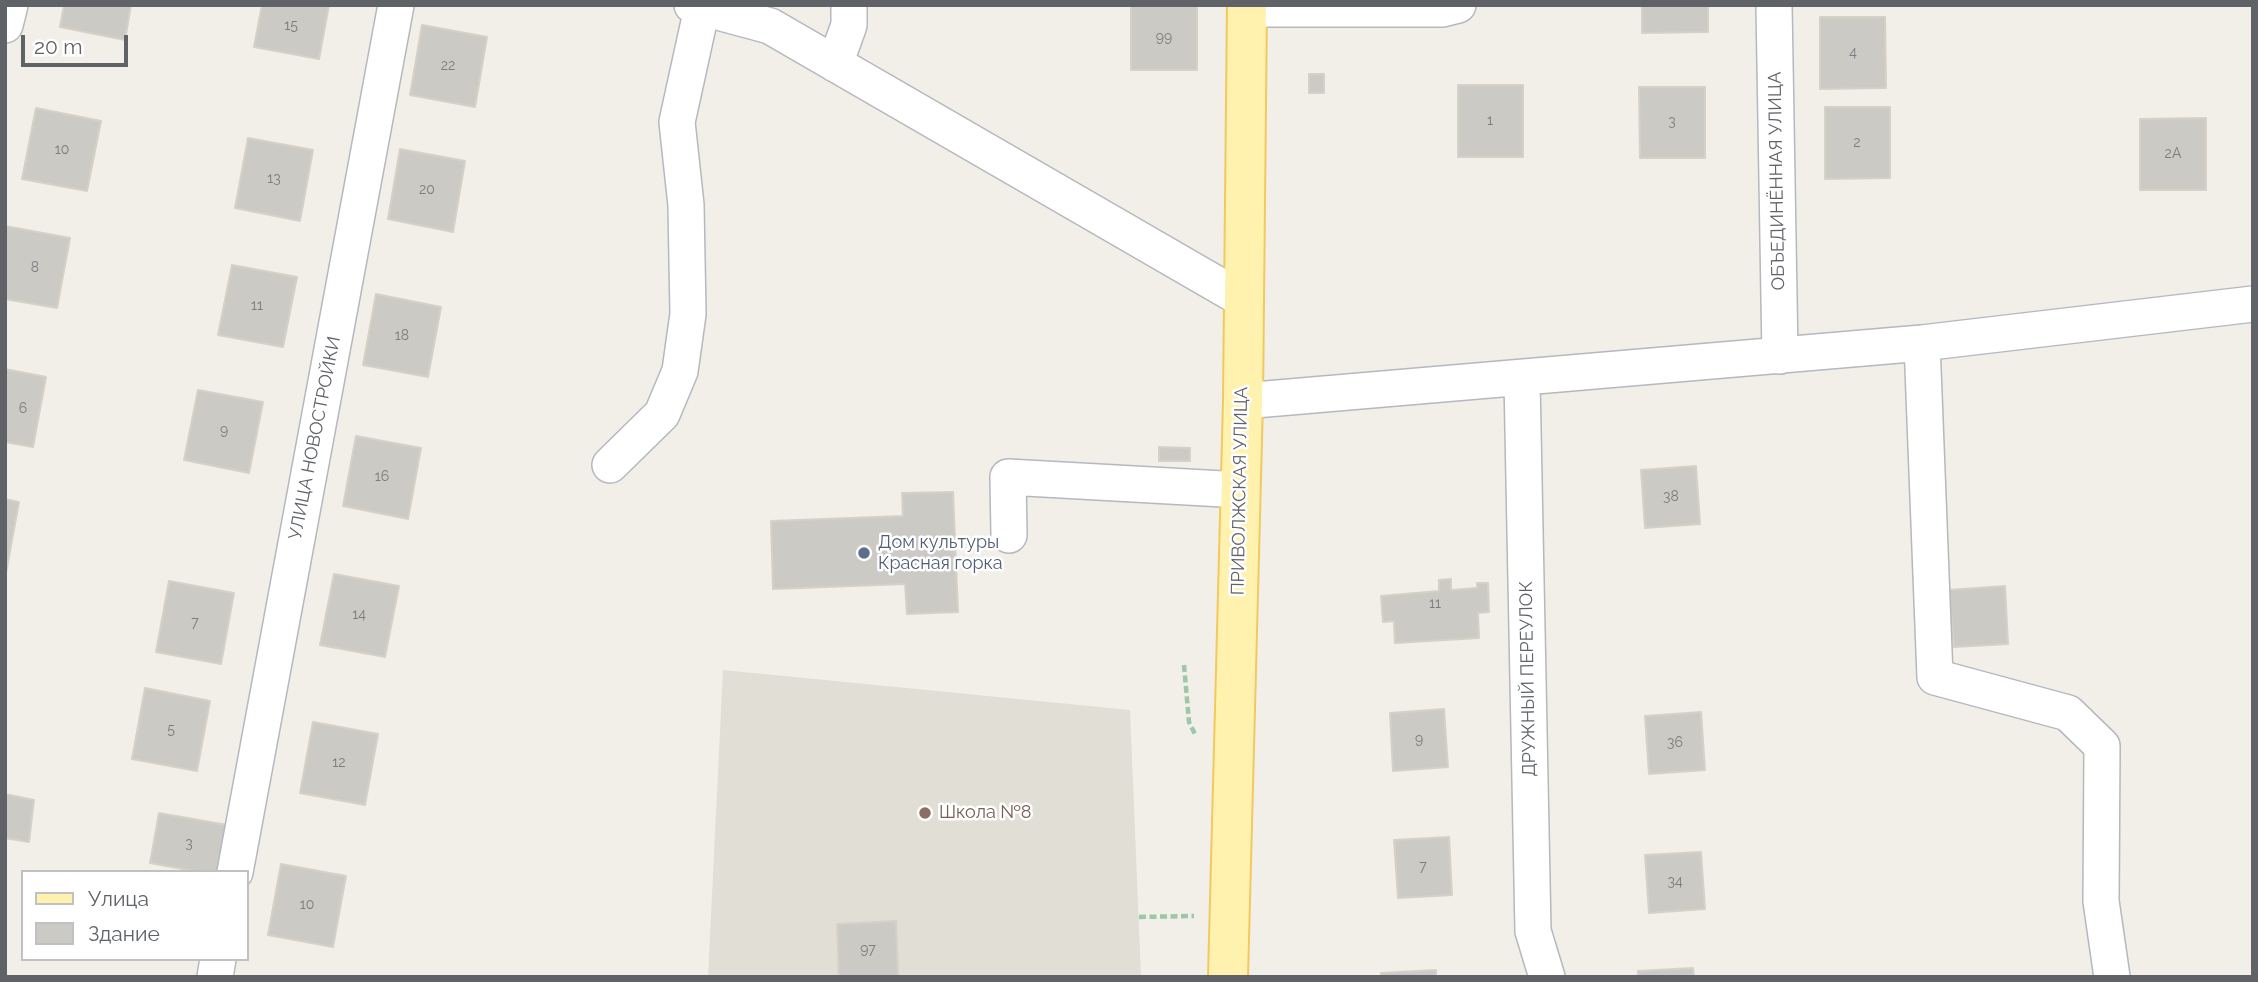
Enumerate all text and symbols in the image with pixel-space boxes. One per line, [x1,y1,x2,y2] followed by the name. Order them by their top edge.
[284,18,298,34] house number: 15
[24,21,131,65] scale bar
[1156,30,1172,46] house number: 99
[34,34,82,59] text: 20 m
[1849,45,1857,61] house number: 4
[441,58,455,74] house number: 22
[1764,72,1790,290] street label: ОБЪЕДИНЁННАЯ УЛИЦА
[1487,113,1493,129] house number: 1
[1668,114,1676,130] house number: 3
[1853,135,1861,151] house number: 2
[55,142,69,158] house number: 10
[2165,146,2181,162] house number: 2А
[267,171,281,187] house number: 13
[419,182,435,198] house number: 20
[31,260,39,276] house number: 8
[251,298,263,314] house number: 11
[395,328,409,344] house number: 18
[285,334,345,542] street label: УЛИЦА НОВОСТРОЙКИ
[1227,387,1253,595] street label: ПРИВОЛЖСКАЯ УЛИЦА
[19,401,27,417] house number: 6
[220,423,228,439] house number: 9
[375,469,389,485] house number: 16
[1663,489,1679,505] house number: 38
[878,532,1003,574] place label: Дом культуры Красная горка
[856,545,872,561] marker: Дом культуры Красная горка
[1515,581,1541,777] street label: ДРУЖНЫЙ ПЕРЕУЛОК
[1429,596,1441,612] house number: 11
[352,607,366,623] house number: 14
[191,615,199,631] house number: 7
[167,722,175,738] house number: 5
[1415,732,1423,748] house number: 9
[1667,735,1683,751] house number: 36
[332,755,346,771] house number: 12
[939,802,1032,824] place label: Школа №8
[917,805,933,821] marker: Школа №8
[185,836,193,852] house number: 3
[1419,859,1427,875] house number: 7
[21,870,248,961] legend
[1667,874,1683,890] house number: 34
[88,886,149,911] text: Улица
[300,897,314,913] house number: 10
[88,921,160,946] text: Здание
[860,942,876,958] house number: 97

